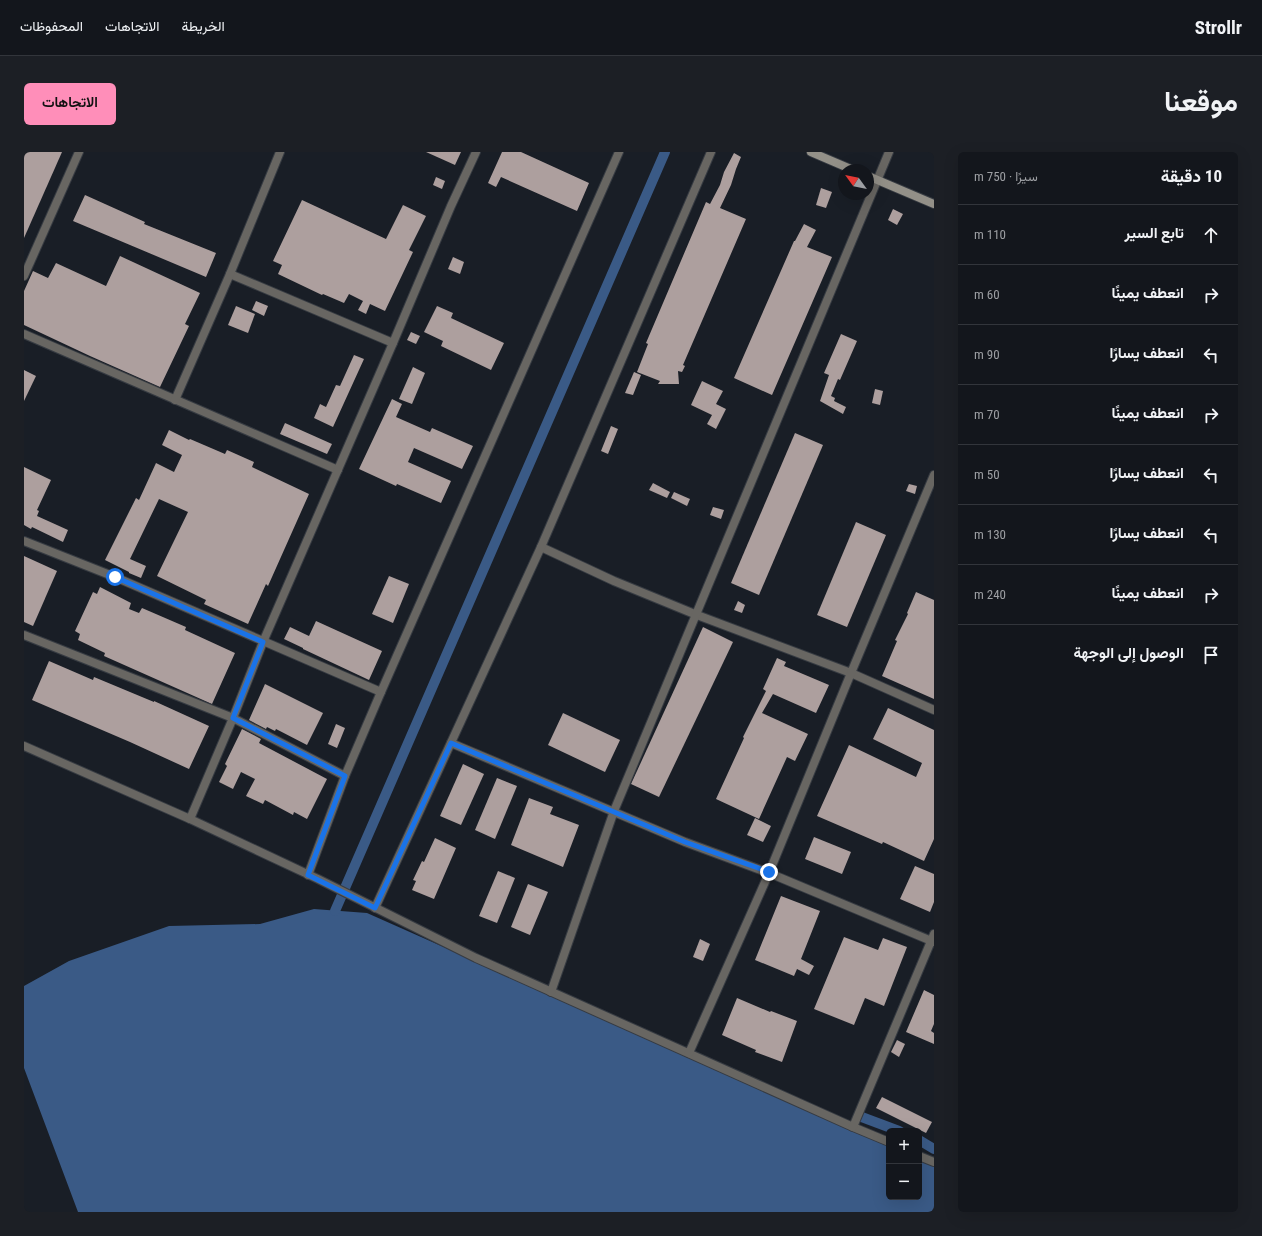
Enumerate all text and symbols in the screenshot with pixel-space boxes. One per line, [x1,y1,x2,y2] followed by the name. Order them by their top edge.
[1195,16,1242,39] text: Strollr
[20,18,83,34] text: المحفوظات
[105,18,159,34] text: الاتجاهات
[181,18,225,34] text: الخريطة
[24,83,116,125] button: الاتجاهات
[1164,85,1238,118] text: موقعنا
[838,164,874,200] north arrow
[1161,166,1222,186] text: 10 دقيقة
[974,169,1038,184] text: سيرًا · 750 m
[1125,224,1184,242] text: تابع السير
[1200,224,1222,246] icon: ahead
[974,227,1006,242] text: 110 m
[1111,284,1184,302] text: انعطف يمينًا
[1200,284,1222,306] icon: right
[974,287,1000,302] text: 60 m
[1110,344,1184,362] text: انعطف يسارًا
[1200,344,1222,366] icon: left
[974,347,1000,362] text: 90 m
[1111,404,1184,422] text: انعطف يمينًا
[1200,404,1222,426] icon: right
[974,407,1000,422] text: 70 m
[1110,464,1184,482] text: انعطف يسارًا
[1200,464,1222,486] icon: left
[974,467,1000,482] text: 50 m
[1110,524,1184,542] text: انعطف يسارًا
[1200,524,1222,546] icon: left
[974,527,1006,542] text: 130 m
[106,568,124,586] route start
[1111,584,1184,602] text: انعطف يمينًا
[1200,584,1222,606] icon: right
[974,587,1006,602] text: 240 m
[1073,644,1184,662] text: الوصول إلى الوجهة
[1200,644,1222,666] icon: arrive
[760,863,778,881] route end
[886,1128,922,1200] map controls
[886,1128,922,1164] button: +
[886,1164,922,1200] button: −

